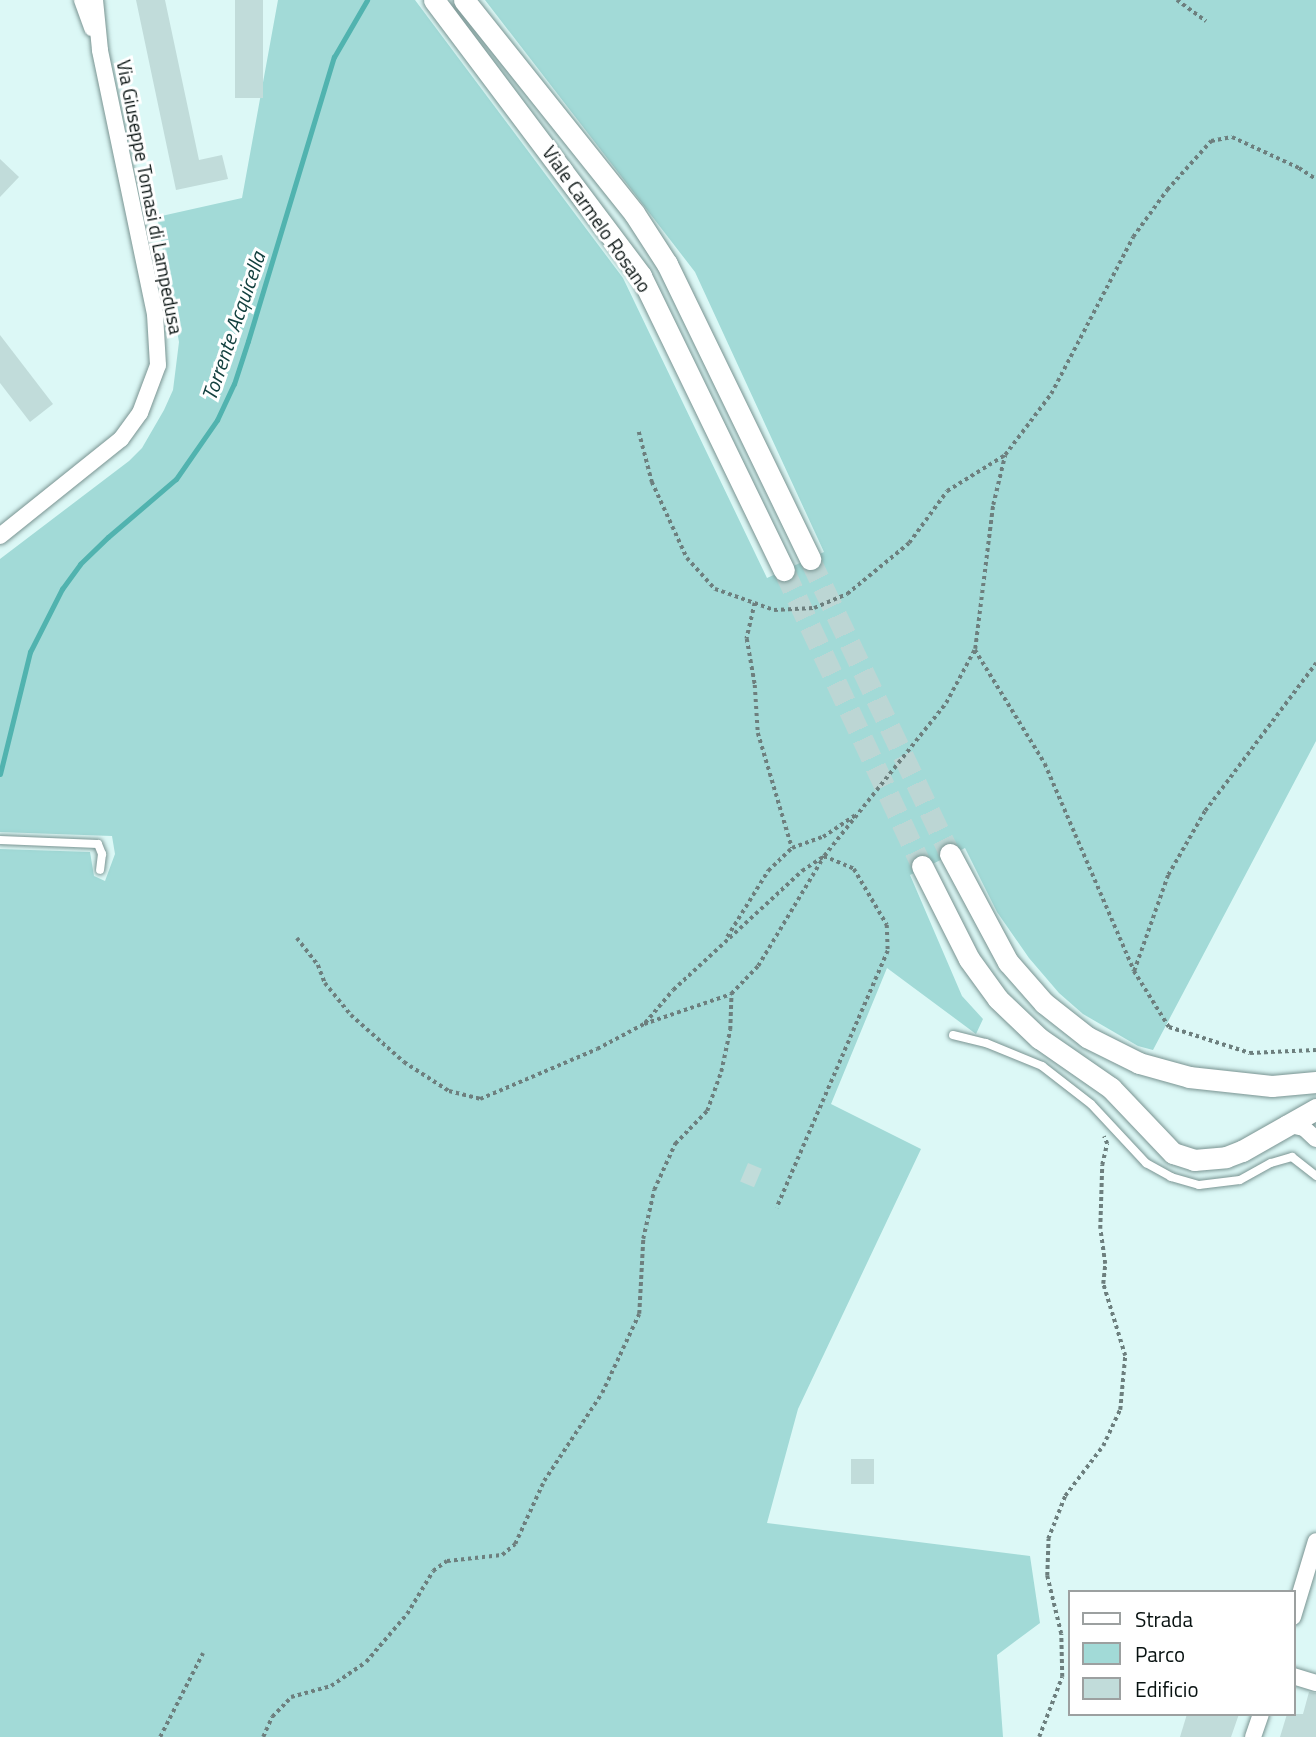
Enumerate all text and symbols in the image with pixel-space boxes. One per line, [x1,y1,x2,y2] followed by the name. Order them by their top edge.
[112,58,188,336] street label: Via Giuseppe Tomasi di Lampedusa
[538,141,656,297] street label: Viale Carmelo Rosano
[196,248,270,404] water label: Torrente Acquicella
[1068,1590,1295,1716] legend
[1135,1603,1193,1635] text: Strada
[1135,1638,1185,1670] text: Parco
[1135,1673,1199,1705] text: Edificio

